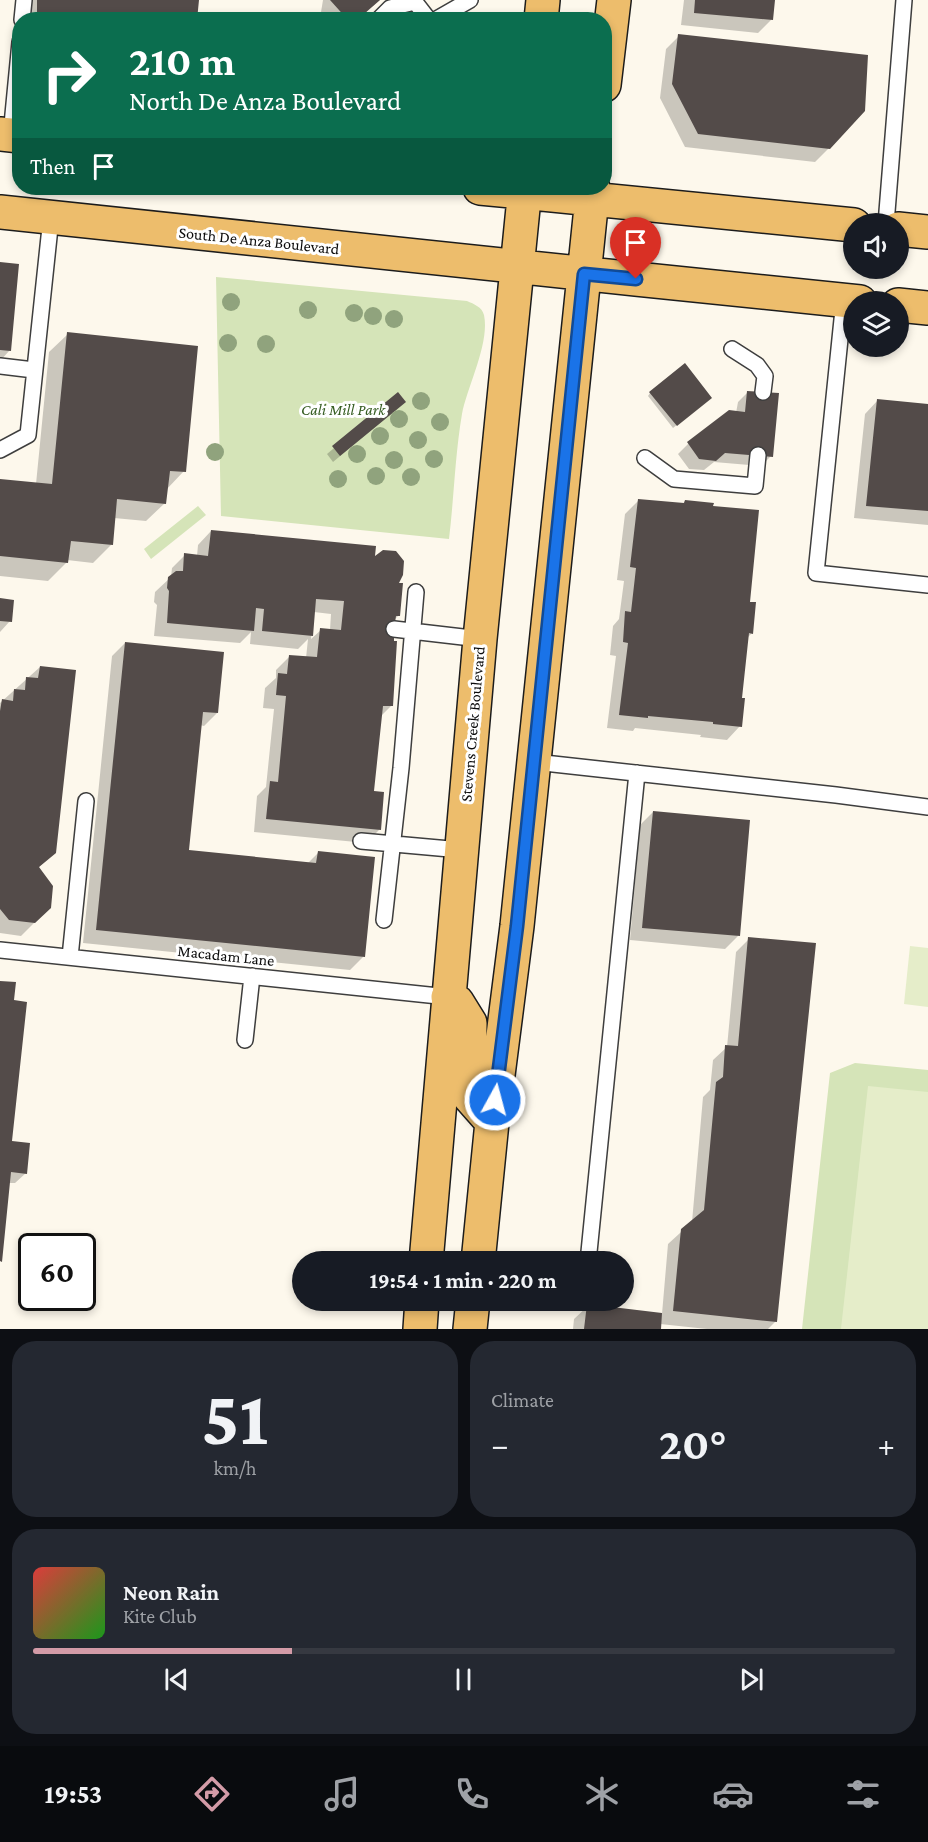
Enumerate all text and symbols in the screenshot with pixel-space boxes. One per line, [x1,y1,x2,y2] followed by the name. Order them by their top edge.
[30,36,108,114] icon: right
[129,37,235,84] text: 210 m
[129,86,401,116] text: North De Anza Boulevard
[87,150,120,183] icon: arrive
[30,154,75,179] text: Then
[843,213,909,357] map controls
[843,213,909,279] button: sound
[610,217,661,279] pin
[178,224,341,257] street label: South De Anza Boulevard
[619,226,652,259] icon: arrive
[843,291,909,357] button: layers
[301,401,386,418] park label: Cali Mill Park
[457,645,488,803] street label: Stevens Creek Boulevard
[177,942,275,969] street label: Macadam Lane
[463,1068,527,1132] position arrow
[18,1233,96,1311] speed limit sign: 60
[369,1268,557,1293] text: 19:54 · 1 min · 220 m
[201,1374,269,1461] text: 51
[491,1389,554,1411] text: Climate
[659,1419,727,1469] text: 20°
[491,1426,508,1463] text: −
[878,1426,895,1463] text: +
[213,1457,257,1479] text: km/h
[123,1580,219,1605] text: Neon Rain
[123,1605,197,1627] text: Kite Club
[160,1663,193,1696] icon: previous
[447,1663,480,1696] icon: pause
[735,1663,768,1696] icon: next
[191,1773,233,1815] icon: directions
[321,1773,363,1815] icon: music
[451,1773,493,1815] icon: phone
[581,1773,623,1815] icon: climate
[712,1773,754,1815] icon: car
[842,1773,884,1815] icon: filters
[44,1779,102,1809] text: 19:53

